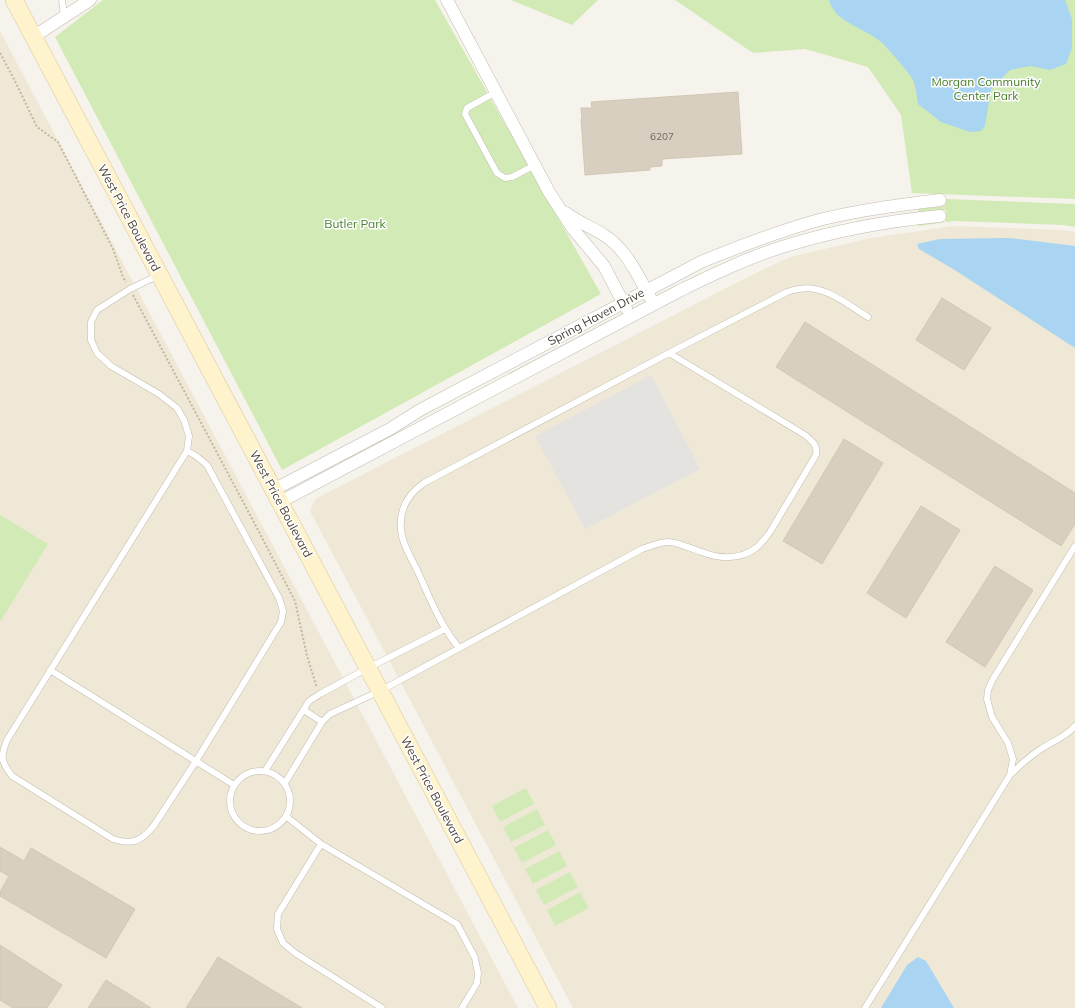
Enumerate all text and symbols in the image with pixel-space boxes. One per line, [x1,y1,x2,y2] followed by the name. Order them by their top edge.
[931,74,1041,103] park label: Morgan Community Center Park
[650,130,674,143] house number: 6207
[95,162,164,274] street label: West Price Boulevard
[324,216,387,231] park label: Butler Park
[545,285,647,348] street label: Spring Haven Drive
[247,448,316,560] street label: West Price Boulevard
[398,734,467,846] street label: West Price Boulevard

